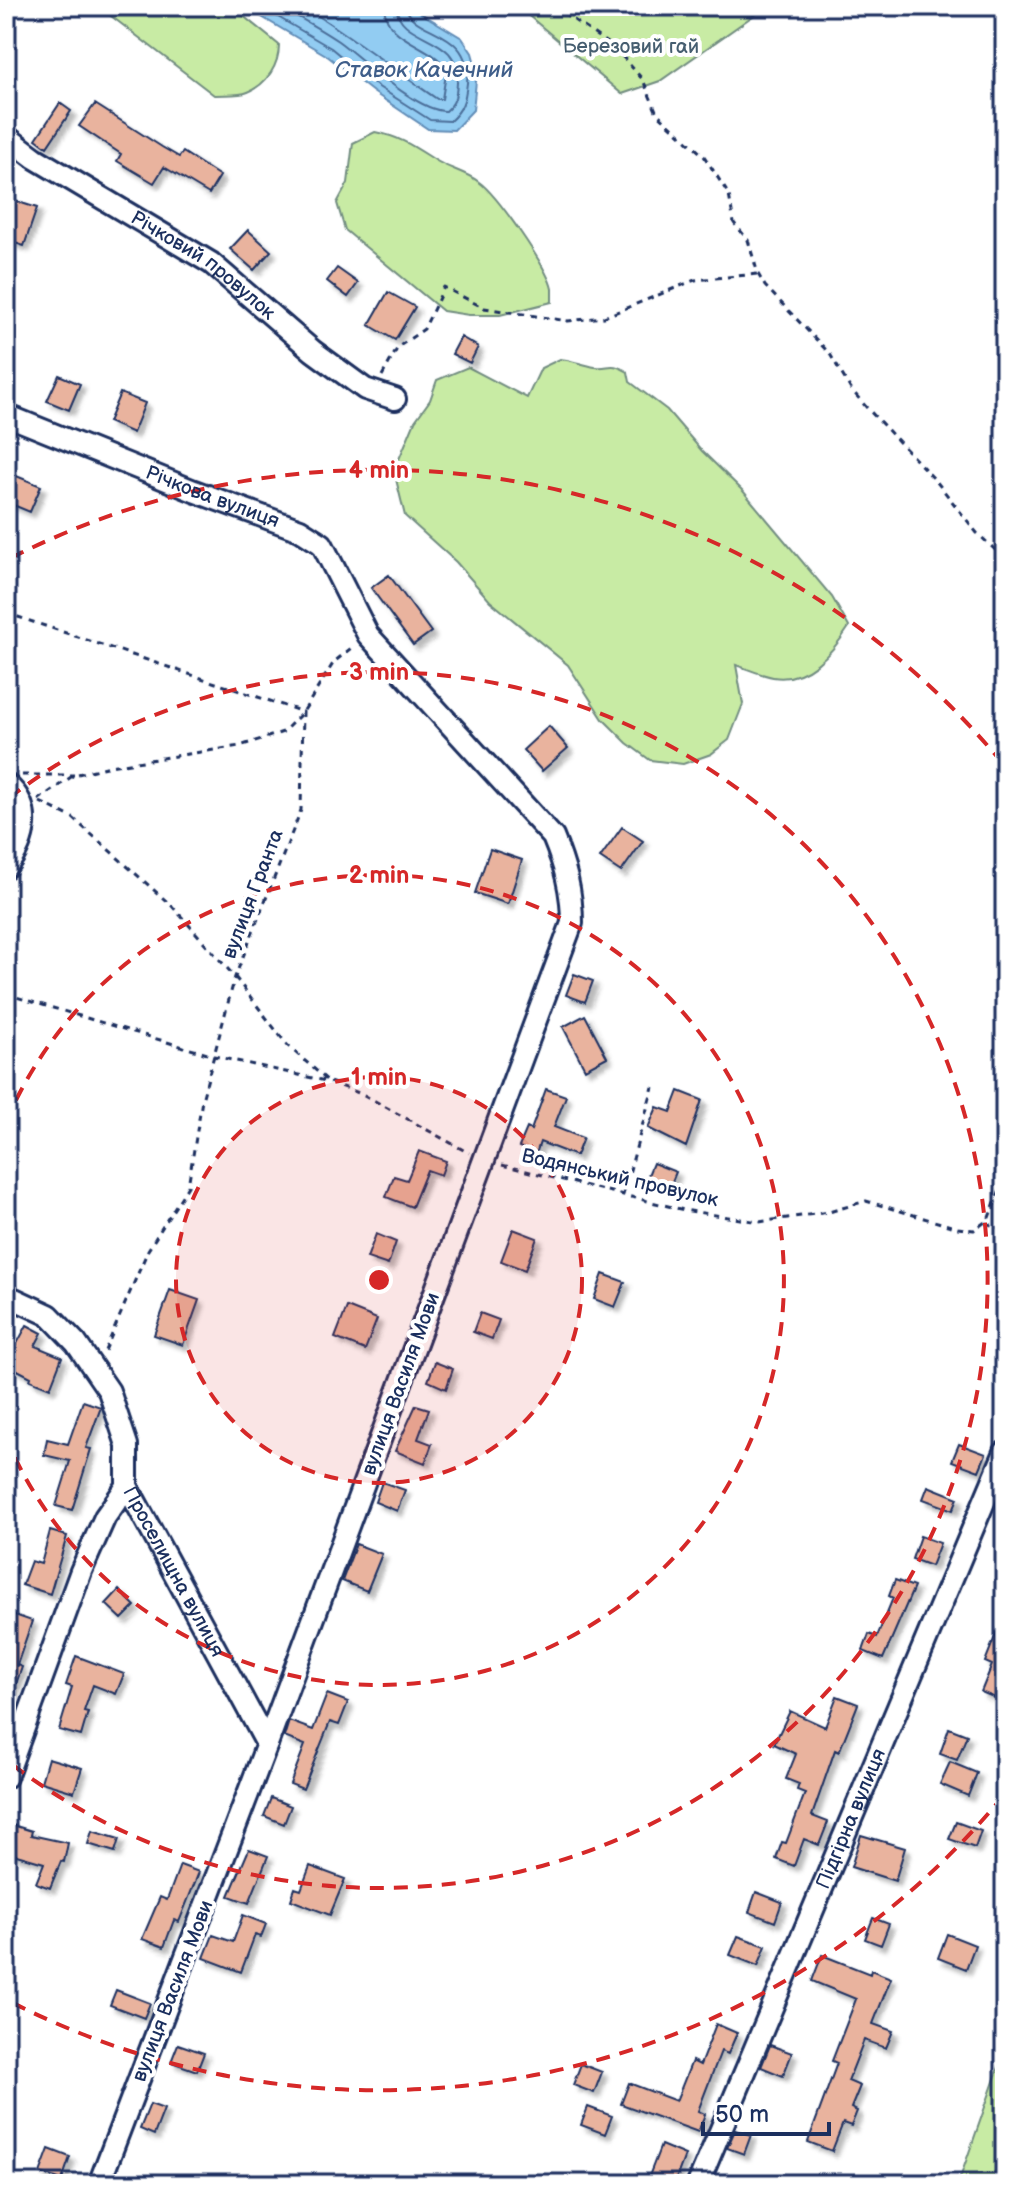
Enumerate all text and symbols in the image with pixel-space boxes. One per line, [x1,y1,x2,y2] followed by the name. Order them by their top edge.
[563,35,699,59] park label: Березовий гай
[335,57,514,84] water label: Ставок Качечний
[126,206,280,325] street label: Річковий провулок
[349,456,409,485] text: 4 min
[142,461,283,533] street label: Річкова вулиця
[349,658,409,687] text: 3 min
[217,826,289,962] street label: вулиця Гранта
[349,861,409,890] text: 2 min
[351,1063,407,1092] text: 1 min
[519,1144,721,1212] street label: Водянський провулок
[365,1266,393,1294] centre of rings
[357,1289,445,1479] street label: вулиця Василя Мови
[118,1482,229,1661] street label: Проселищна вулиця
[811,1745,891,1893] street label: Підгірна вулиця
[127,1897,219,2085] street label: вулиця Василя Мови
[703,2086,829,2136] scale bar
[715,2100,769,2129] text: 50 m

